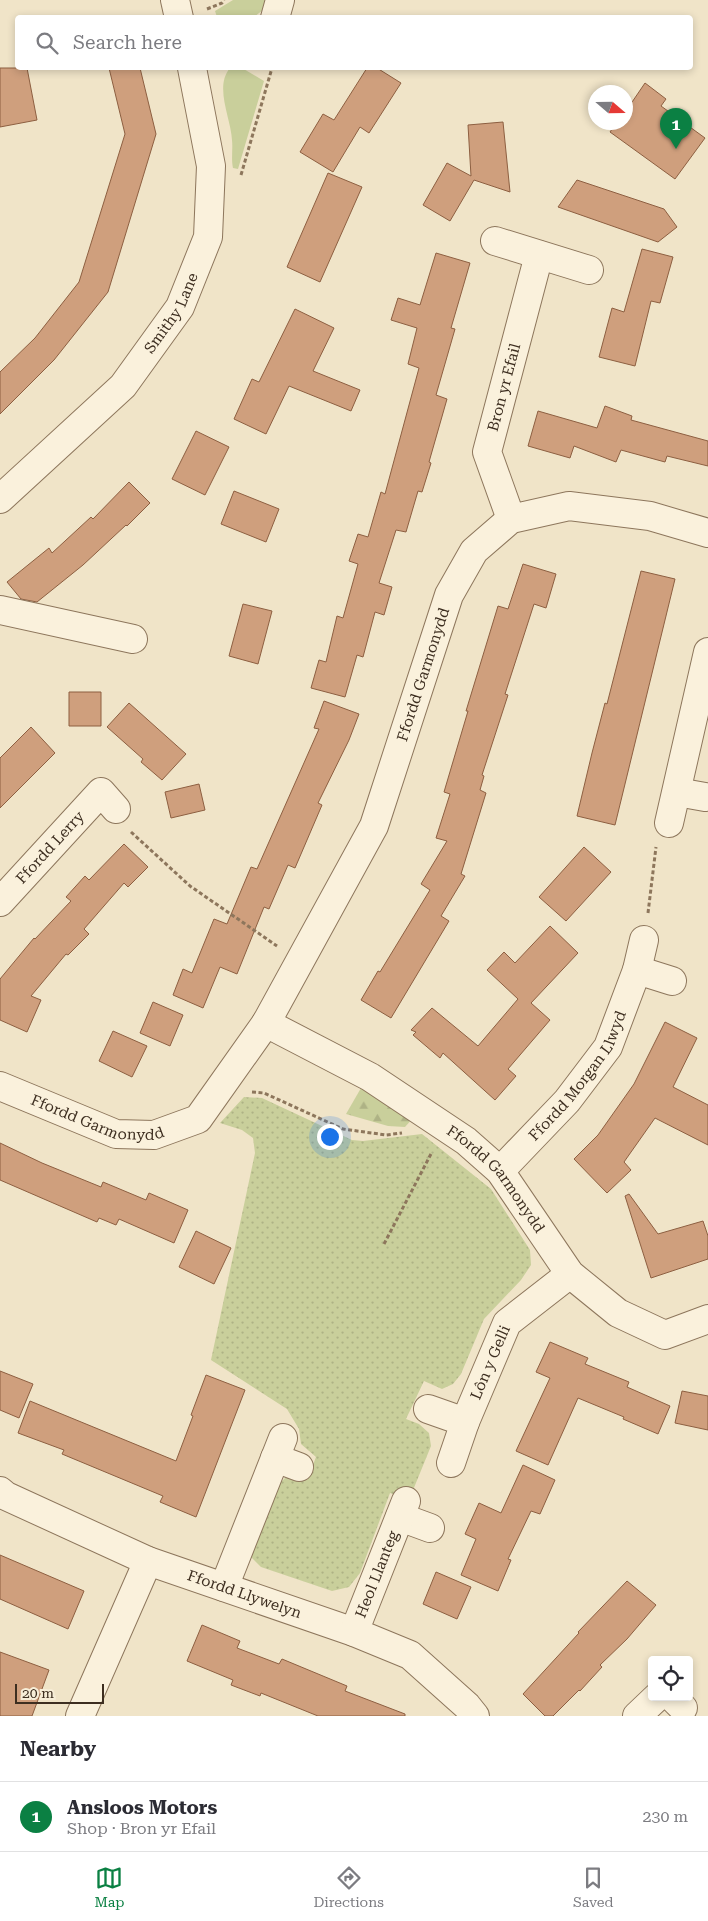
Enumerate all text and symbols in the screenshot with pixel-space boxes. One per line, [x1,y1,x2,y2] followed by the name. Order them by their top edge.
[15,15,693,70] search box
[33,29,61,57] icon: search
[73,31,182,54] text: Search here
[588,85,633,130] north arrow
[660,108,692,149] pin: 1
[140,270,202,357] street label: Smithy Lane
[484,341,524,433] street label: Bron yr Efail
[393,605,453,744] street label: Ffordd Garmonydd
[12,807,88,888] street label: Ffordd Lerry
[525,1008,630,1144] street label: Ffordd Morgan Llwyd
[28,1091,167,1144] street label: Ffordd Garmonydd
[443,1122,549,1237] street label: Ffordd Garmonydd
[317,1124,343,1150] your location
[467,1322,514,1402] street label: Lôn y Gelli
[351,1528,402,1621] street label: Heol Llanteg
[185,1566,304,1622] street label: Ffordd Llywelyn
[648,1656,693,1701] map controls
[648,1656,693,1701] button: locate
[15,1681,104,1704] scale bar
[22,1685,54,1701] text: 20 m
[20,1737,96,1761] text: Nearby
[67,1796,217,1819] text: Ansloos Motors
[32,1807,40,1826] text: 1
[642,1807,688,1826] text: 230 m
[67,1819,216,1838] text: Shop · Bron yr Efail
[95,1864,124,1910] tab: Map
[313,1864,384,1910] tab: Directions
[573,1864,614,1910] tab: Saved

